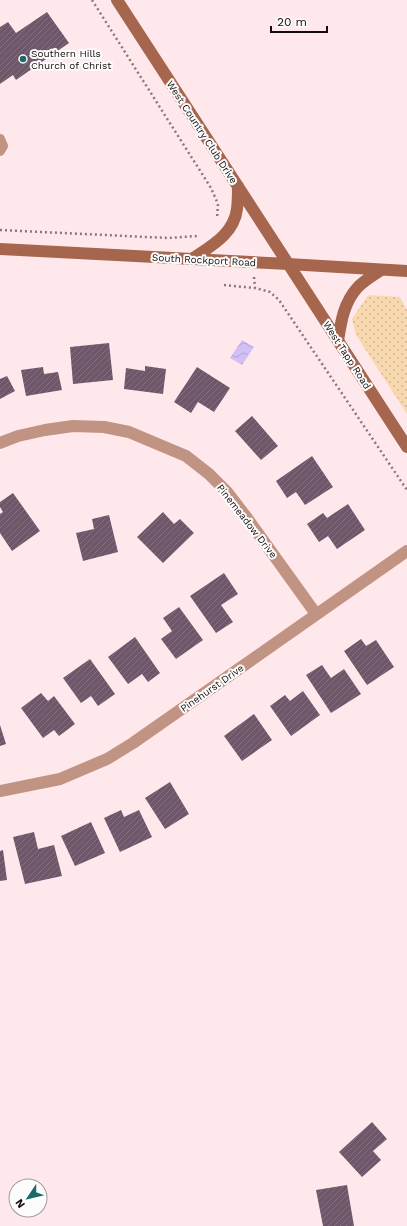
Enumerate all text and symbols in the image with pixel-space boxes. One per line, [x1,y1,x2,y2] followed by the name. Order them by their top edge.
[271,8,327,34] scale bar
[277,15,307,29] text: 20 m
[31,48,112,71] place label: Southern Hills Church of Christ
[18,54,28,64] marker: Southern Hills Church of Christ
[165,79,239,186] street label: West Country Club Drive
[152,252,256,268] street label: South Rockport Road
[321,319,373,391] street label: West Tapp Road
[215,482,279,560] street label: Pinemeadow Drive
[178,662,246,714] street label: Pinehurst Drive
[8,1178,48,1218] north arrow
[13,1196,28,1211] text: N

